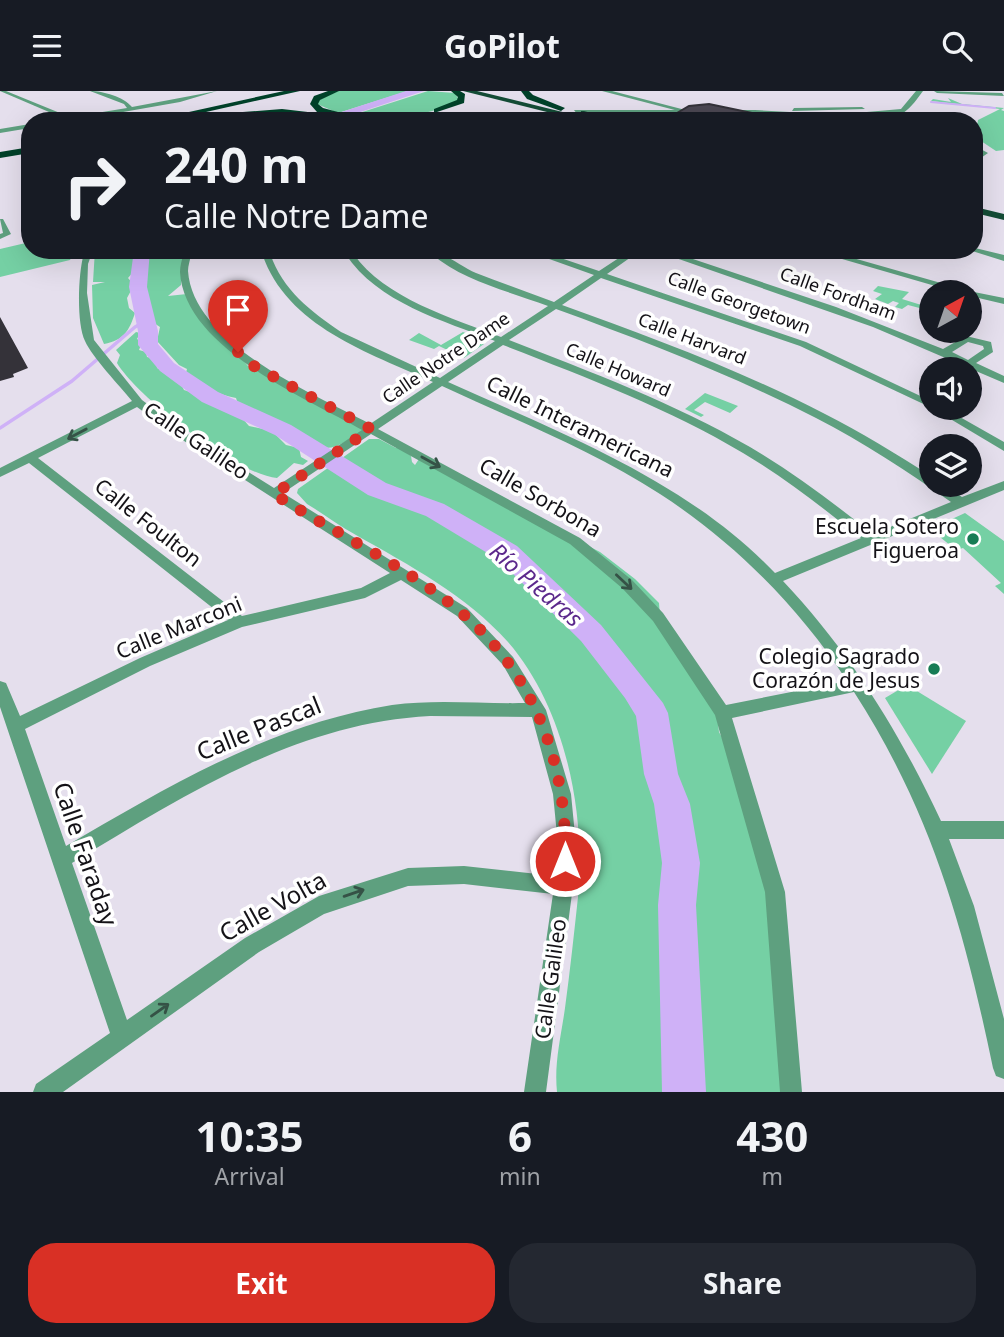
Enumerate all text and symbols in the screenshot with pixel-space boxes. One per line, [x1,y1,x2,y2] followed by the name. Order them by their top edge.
[444,24,560,67] text: GoPilot
[28,27,66,65] icon: menu
[938,27,976,65] icon: search
[164,131,309,197] text: 240 m
[49,140,140,231] icon: right
[164,194,429,237] text: Calle Notre Dame
[777,261,900,325] street label: Calle Fordham
[665,265,814,339] street label: Calle Georgetown
[208,280,268,352] pin
[919,280,982,343] north arrow
[919,280,982,497] map controls
[219,291,257,329] icon: arrive
[377,306,514,409] street label: Calle Notre Dame
[635,306,750,370] street label: Calle Harvard
[562,336,675,402] street label: Calle Howard
[919,357,982,420] button: sound
[482,369,679,484] street label: Calle Interamericana
[139,395,255,486] street label: Calle Galileo
[67,428,88,441] one-way arrow
[919,434,982,497] button: layers
[474,451,607,543] street label: Calle Sorbona
[421,455,441,469] one-way arrow
[89,472,208,573] street label: Calle Foulton
[815,512,959,564] place label: Escuela Sotero Figueroa
[965,531,981,547] marker: Escuela Sotero Figueroa
[483,535,590,634] water label: Río Piedras
[615,573,632,590] one-way arrow
[112,589,246,665] street label: Calle Marconi
[752,642,920,694] place label: Colegio Sagrado Corazón de Jesus
[926,661,942,677] marker: Colegio Sagrado Corazón de Jesus
[191,688,326,768] street label: Calle Pascal
[46,777,127,931] street label: Calle Faraday
[528,824,602,898] position arrow
[213,863,332,949] street label: Calle Volta
[342,886,364,898] one-way arrow
[528,917,572,1041] street label: Calle Galileo
[150,1003,169,1017] one-way arrow
[196,1107,303,1164] text: 10:35
[508,1107,532,1164] text: 6
[736,1107,808,1164] text: 430
[214,1160,285,1192] text: Arrival
[499,1160,541,1192] text: min
[762,1160,783,1192] text: m
[28,1243,495,1323] button: Exit
[509,1243,976,1323] button: Share

